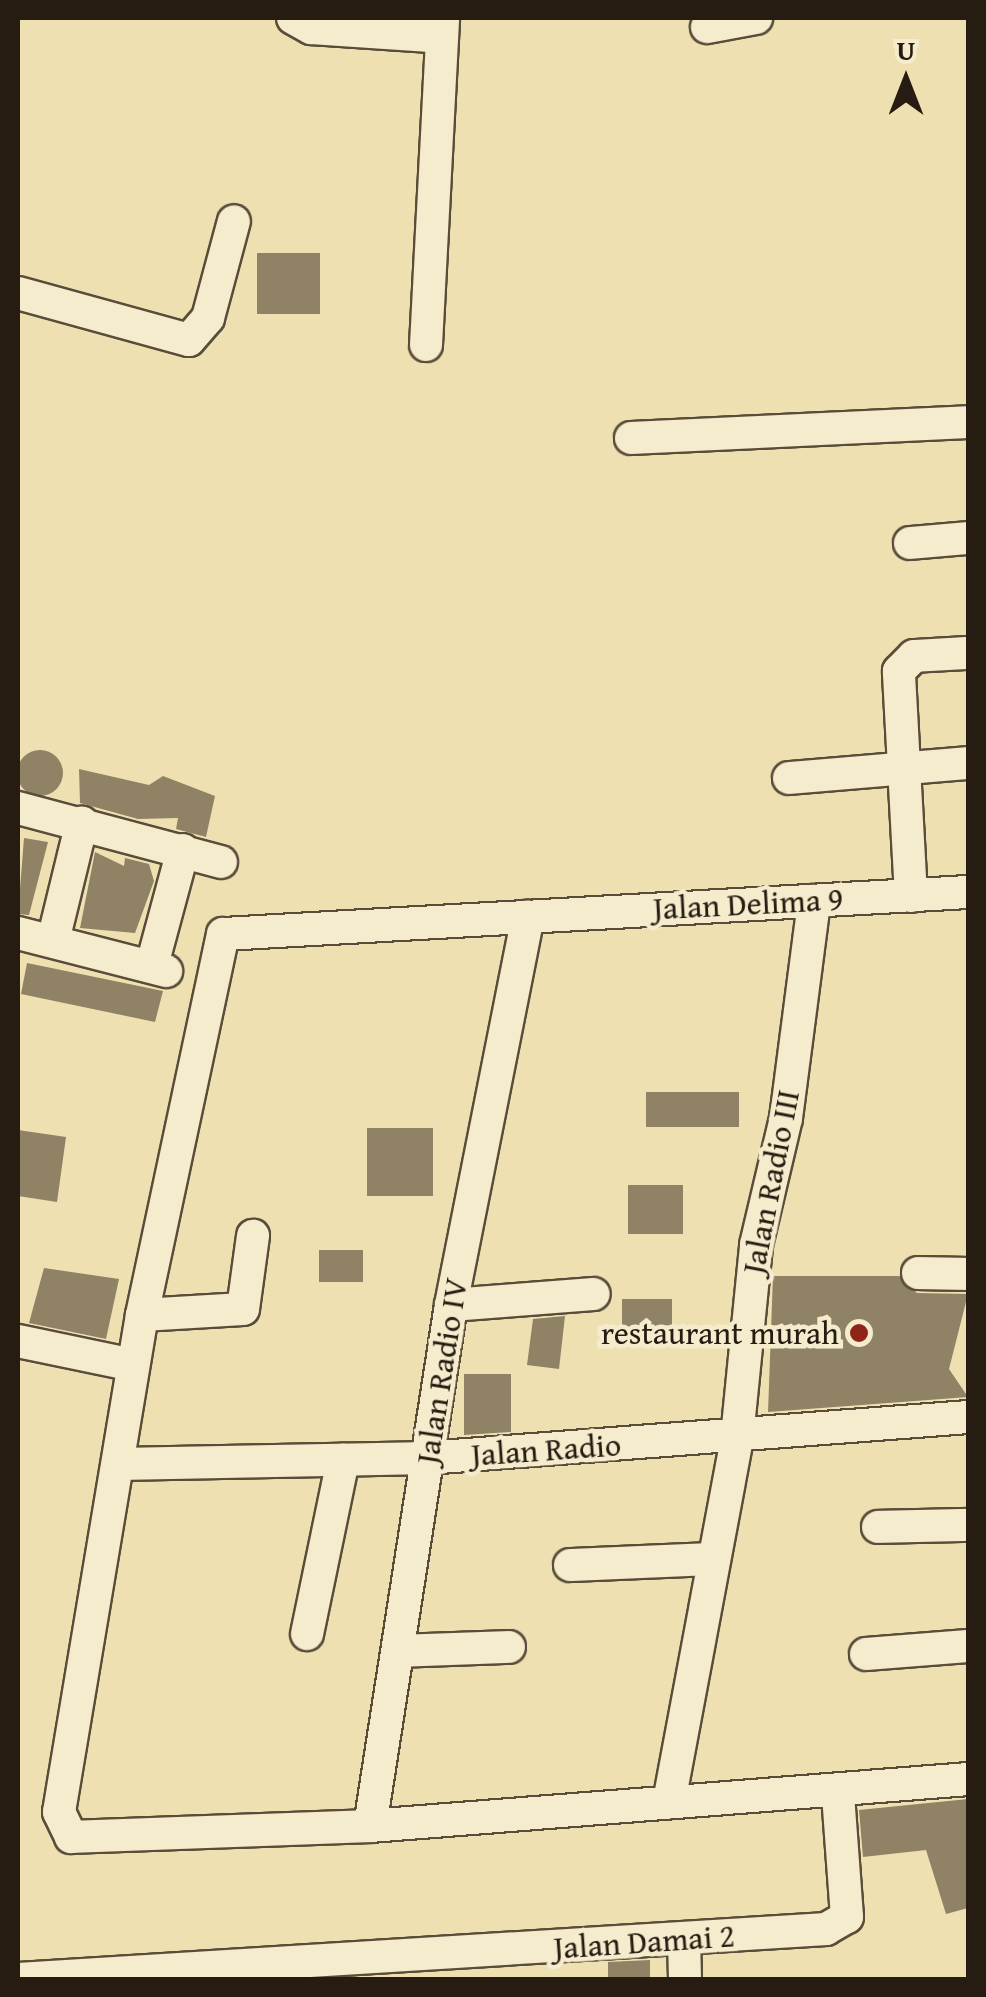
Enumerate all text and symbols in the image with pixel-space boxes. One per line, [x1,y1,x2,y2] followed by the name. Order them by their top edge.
[897,29,915,70] text: U
[856,30,956,130] north arrow
[652,880,844,928] street label: Jalan Delima 9
[734,1087,808,1277] street label: Jalan Radio III
[408,1275,476,1467] street label: Jalan Radio IV
[601,1314,839,1352] place label: restaurant murah
[848,1322,870,1344] marker: restaurant murah
[470,1426,622,1474] street label: Jalan Radio
[552,1917,736,1967] street label: Jalan Damai 2

